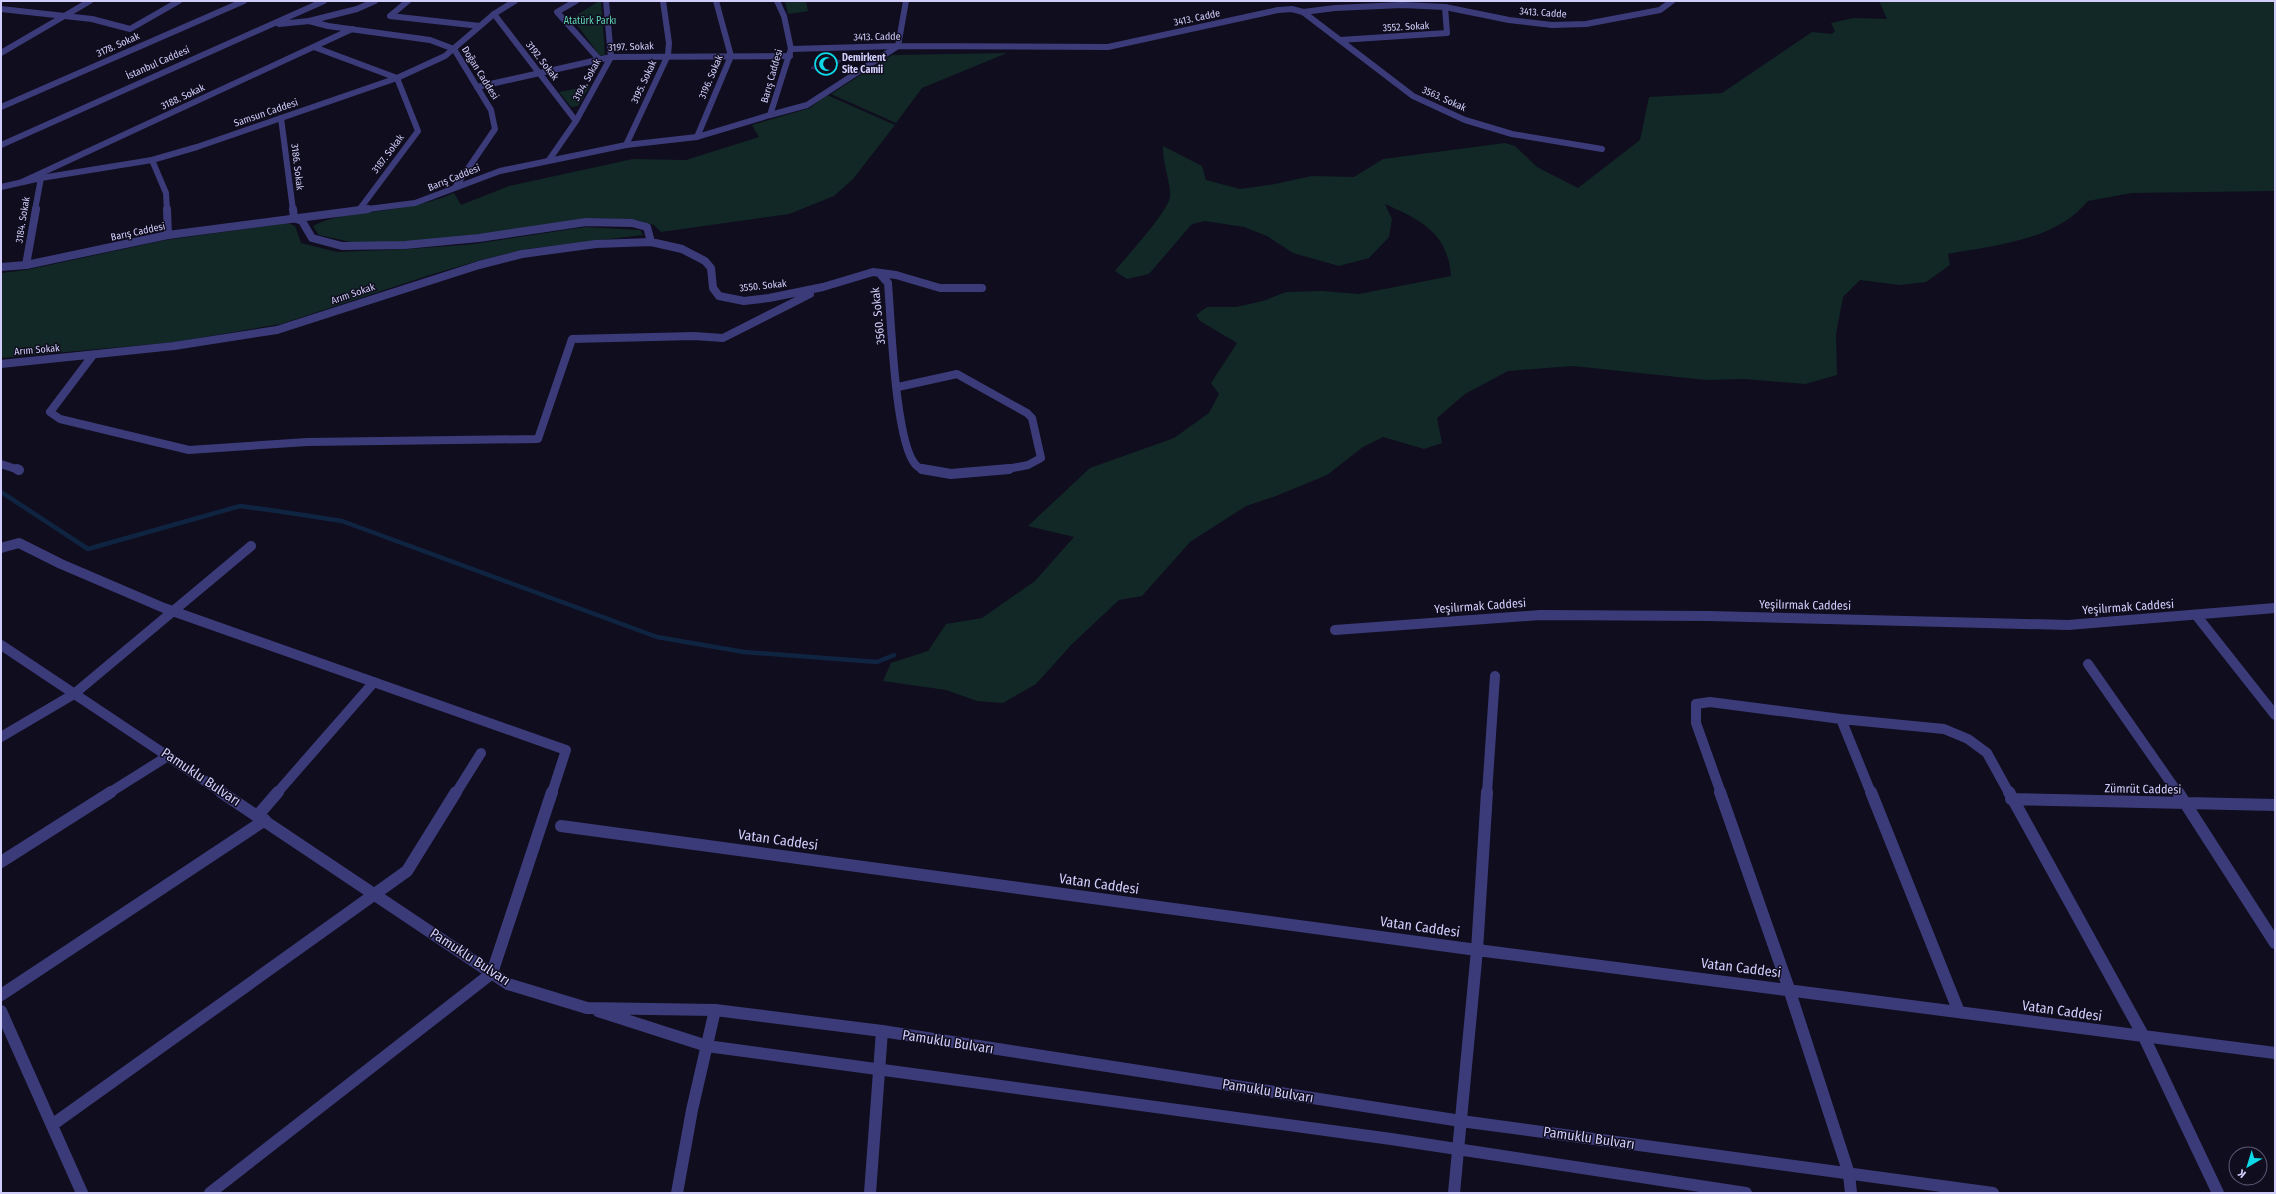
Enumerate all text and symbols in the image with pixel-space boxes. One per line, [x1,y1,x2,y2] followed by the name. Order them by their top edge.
[1519,5,1567,21] street label: 3413. Cadde
[1173,7,1221,29] street label: 3413. Cadde
[564,15,616,27] park label: Atatürk Parkı
[1382,20,1430,34] street label: 3552. Sokak
[95,30,142,60] street label: 3178. Sokak
[853,31,901,43] street label: 3413. Cadde
[523,39,561,83] street label: 3192. Sokak
[608,40,654,54] street label: 3197. Sokak
[124,42,192,82] street label: İstanbul Caddesi
[459,44,501,102] street label: Doğan Caddesi
[759,48,785,104] street label: Barış Caddesi
[813,51,839,77] mosque icon: Demirkent Site Camii
[842,52,886,76] place label: Demirkent Site Camii
[696,53,726,101] street label: 3196. Sokak
[570,56,604,103] street label: 3194. Sokak
[629,58,659,106] street label: 3195. Sokak
[159,82,207,112] street label: 3188. Sokak
[1420,84,1468,114] street label: 3563. Sokak
[232,96,300,130] street label: Samsun Caddesi
[369,132,407,176] street label: 3187. Sokak
[288,143,306,191] street label: 3186. Sokak
[426,162,482,194] street label: Barış Caddesi
[13,196,33,244] street label: 3184. Sokak
[110,220,166,244] street label: Barış Caddesi
[739,278,788,294] street label: 3550. Sokak
[329,281,377,307] street label: Arım Sokak
[868,286,888,345] street label: 3560. Sokak
[14,342,61,358] street label: Arım Sokak
[1434,596,1526,616] street label: Yeşilırmak Caddesi
[1759,597,1851,613] street label: Yeşilırmak Caddesi
[2082,597,2174,617] street label: Yeşilırmak Caddesi
[158,744,244,810] street label: Pamuklu Bulvarı
[2104,781,2182,797] street label: Zümrüt Caddesi
[737,826,819,854] street label: Vatan Caddesi
[1058,870,1140,898] street label: Vatan Caddesi
[1379,913,1461,941] street label: Vatan Caddesi
[427,925,513,989] street label: Pamuklu Bulvarı
[1700,955,1782,981] street label: Vatan Caddesi
[2021,997,2103,1025] street label: Vatan Caddesi
[901,1026,995,1058] street label: Pamuklu Bulvarı
[1221,1075,1315,1107] street label: Pamuklu Bulvarı
[1542,1123,1636,1153] street label: Pamuklu Bulvarı
[2228,1146,2268,1186] north arrow
[2235,1166,2249,1181] text: K

